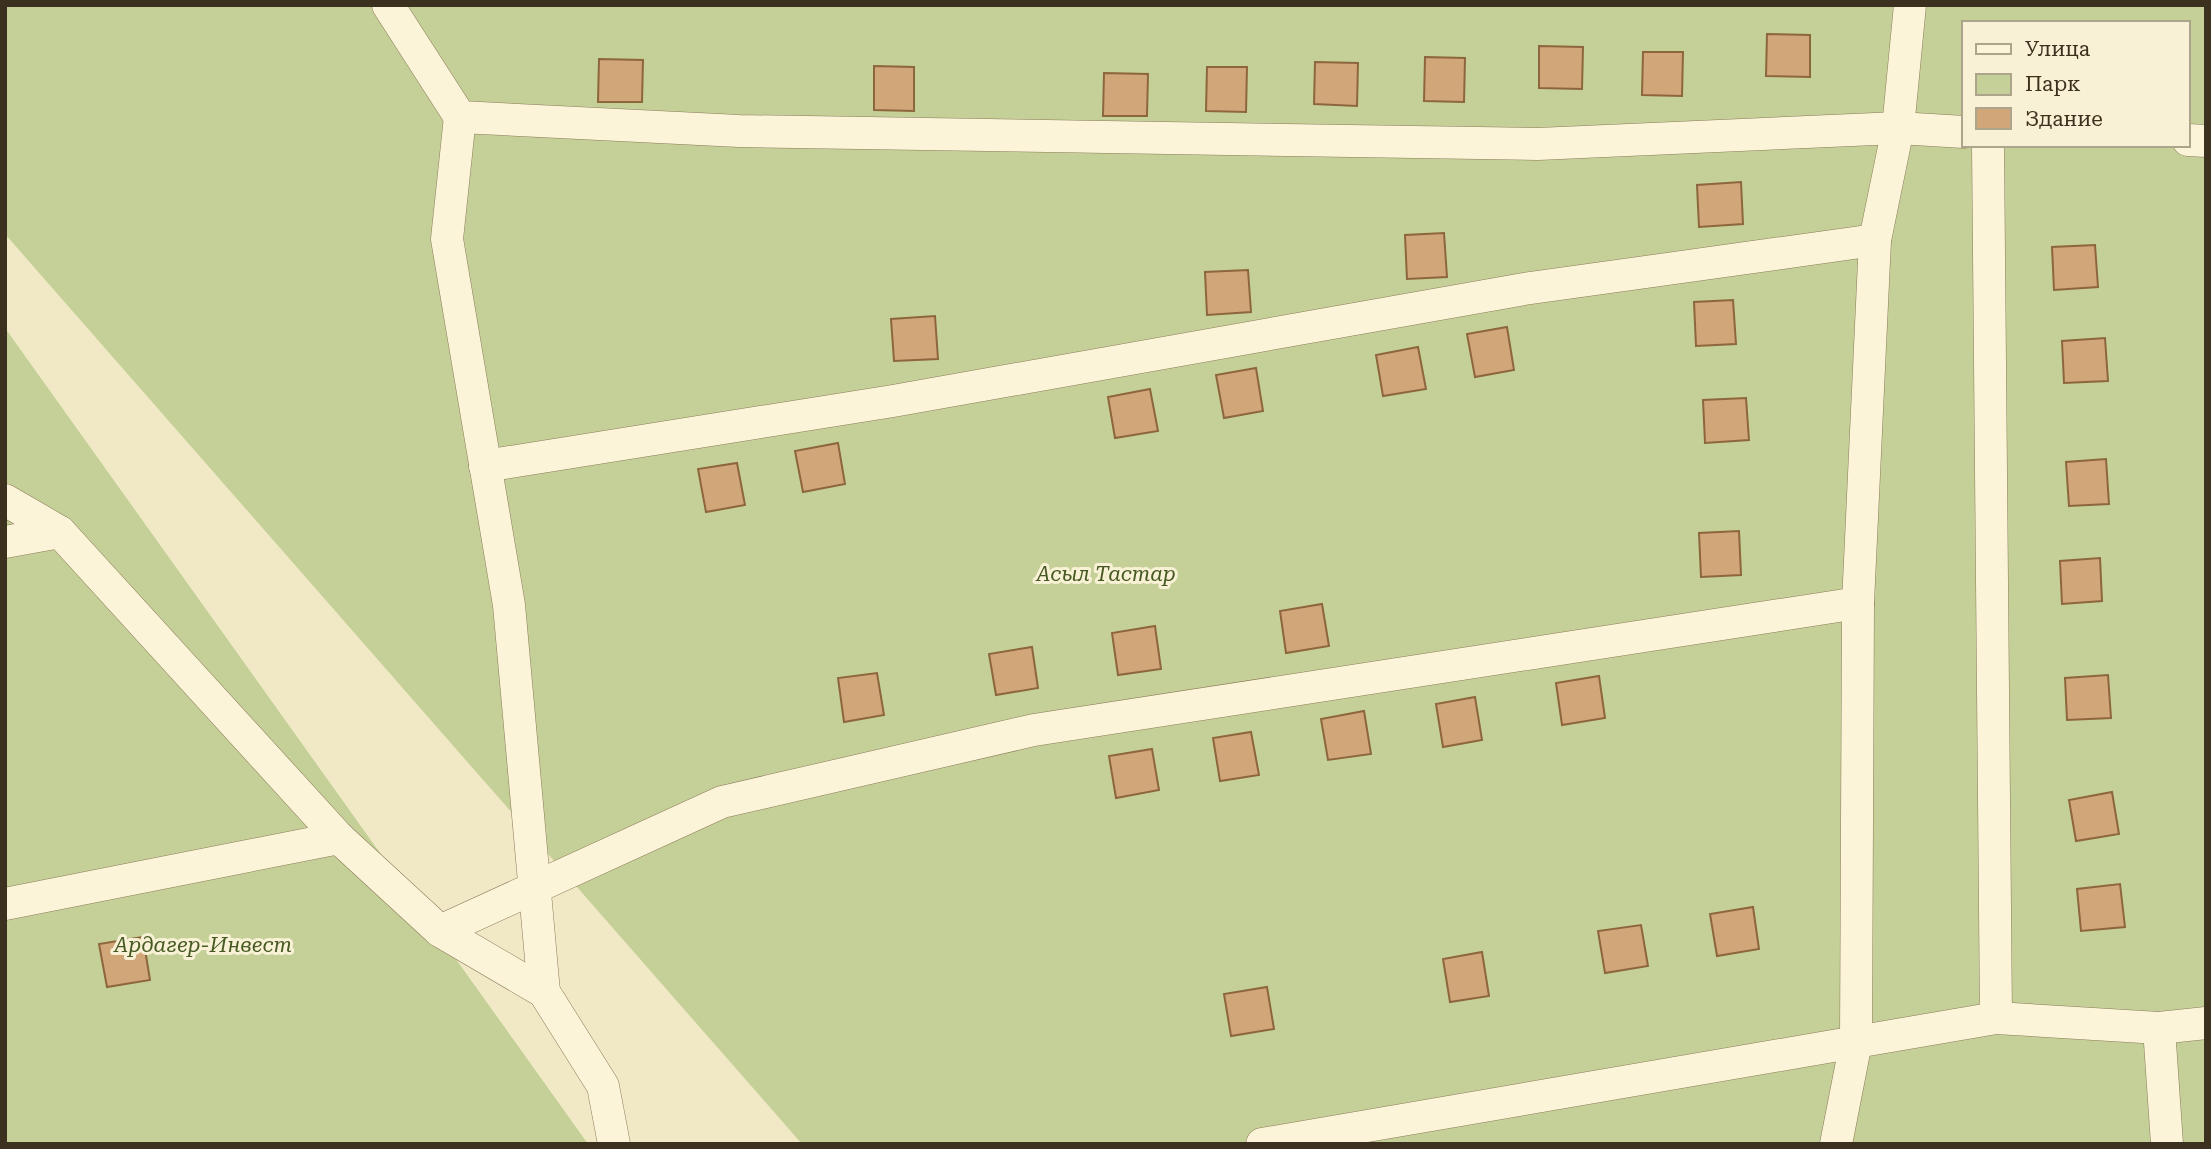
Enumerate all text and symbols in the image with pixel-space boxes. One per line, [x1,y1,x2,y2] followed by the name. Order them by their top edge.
[1962,21,2190,147] legend
[2025,37,2091,61] text: Улица
[2025,72,2081,96] text: Парк
[2025,107,2103,131] text: Здание
[1034,562,1176,586] park label: Асыл Тастар
[112,933,292,957] park label: Ардагер-Инвест

